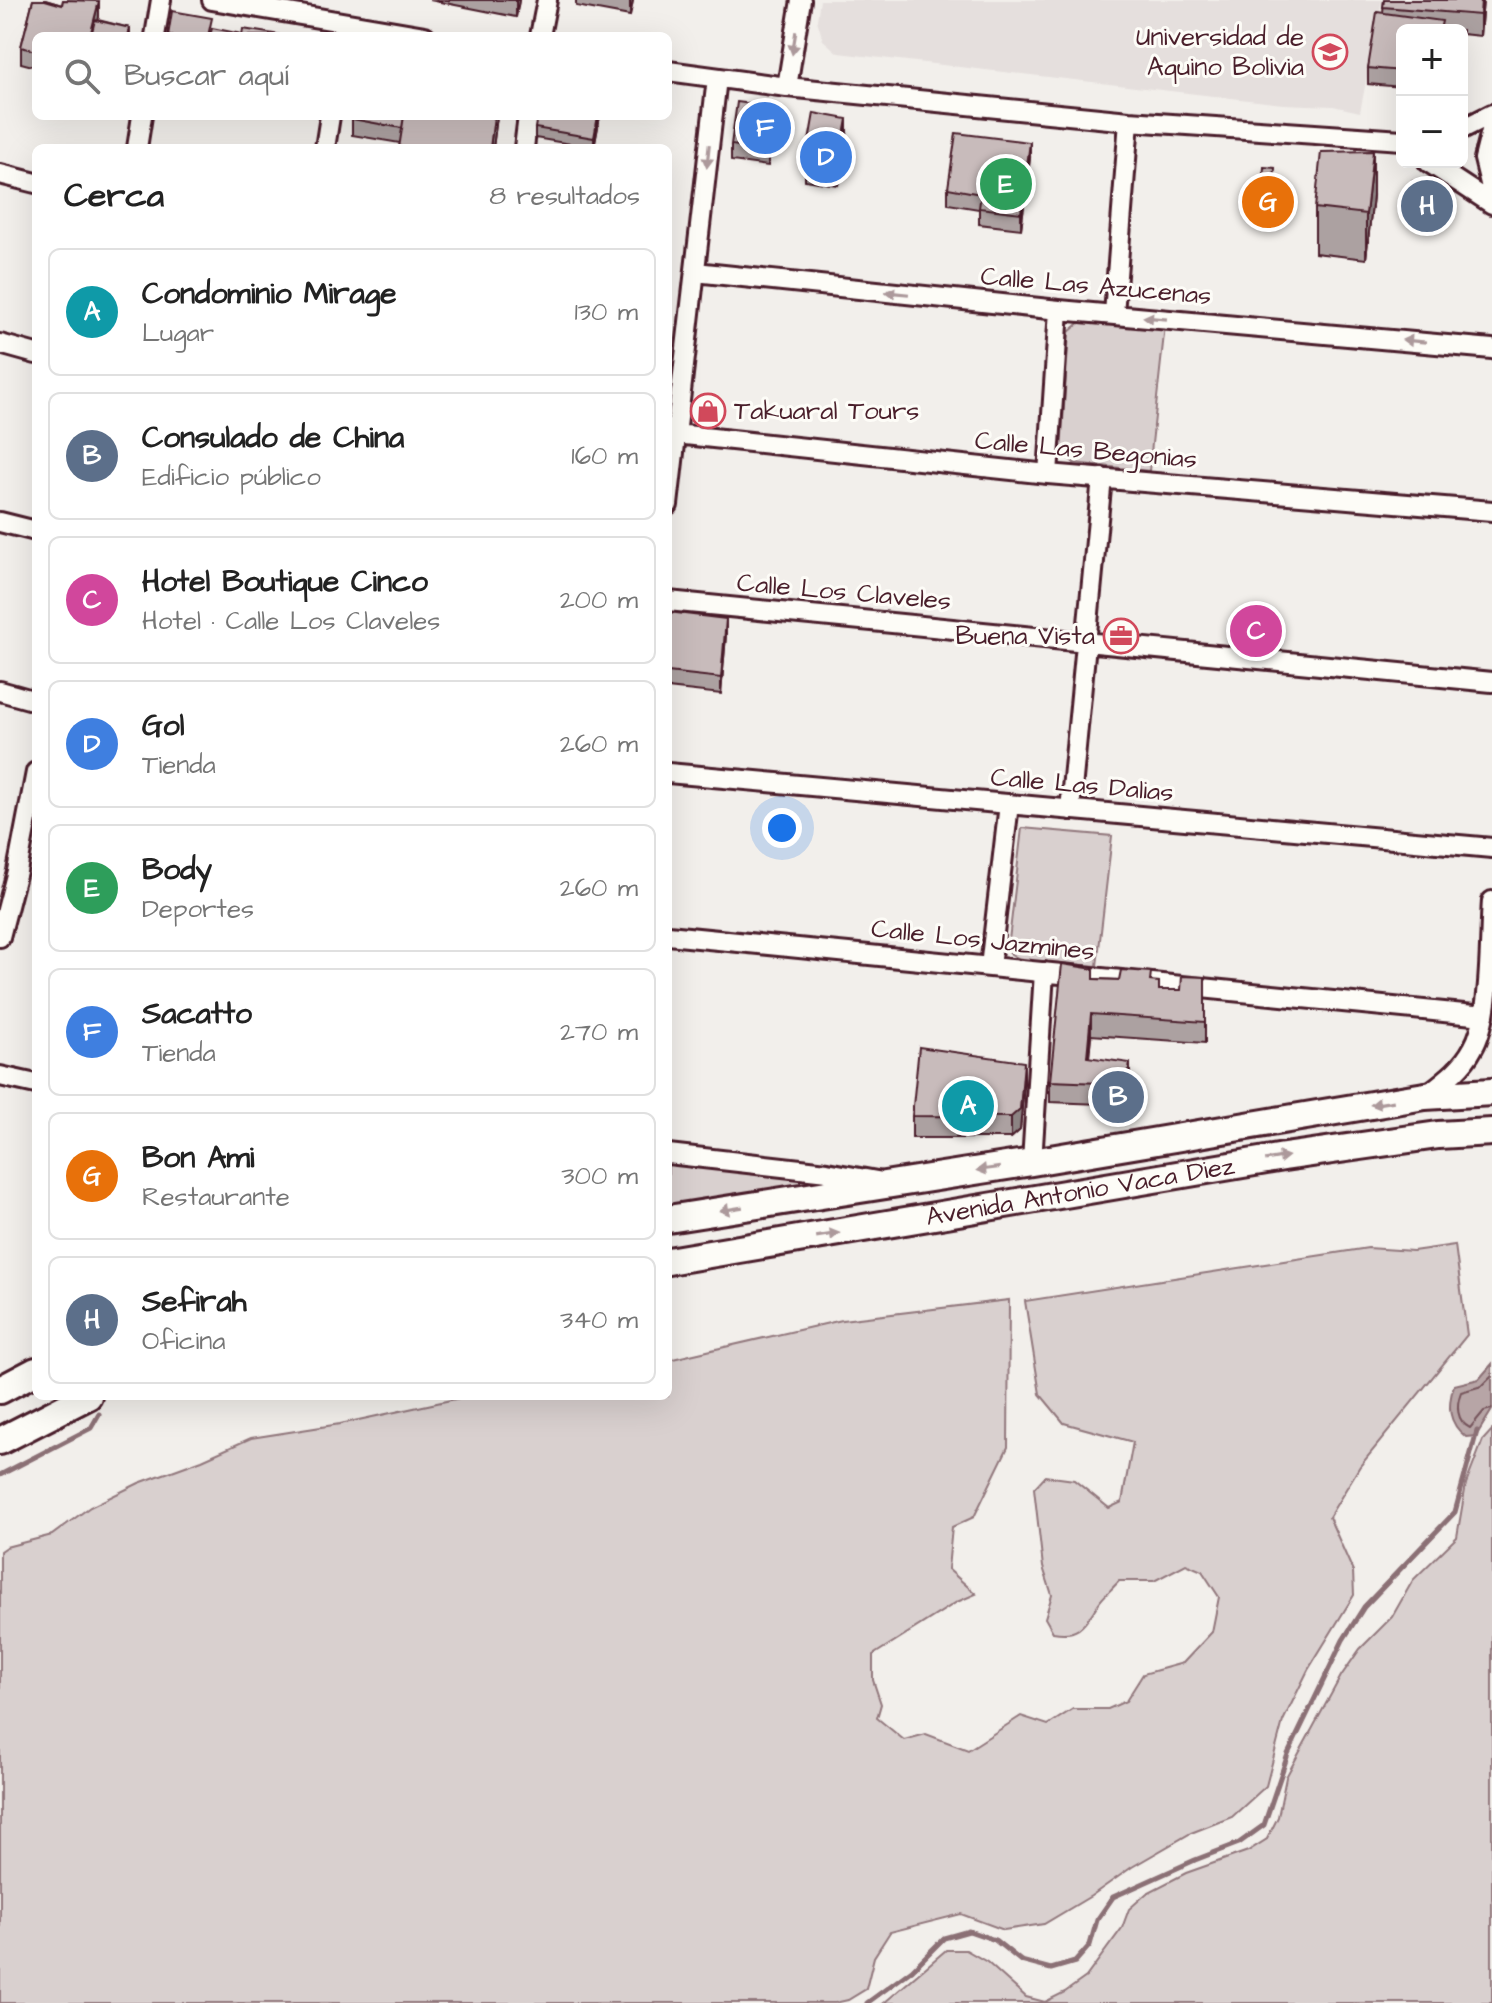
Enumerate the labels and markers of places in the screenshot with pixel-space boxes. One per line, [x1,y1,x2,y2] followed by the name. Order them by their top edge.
[1136,19,1304,85] place label: Universidad de Aquino Bolivia
[1311,33,1349,71] school or university icon: Universidad de Aquino Bolivia
[739,98,791,158] pin: F
[800,127,852,187] pin: D
[980,154,1032,214] pin: E
[1242,172,1294,232] pin: G
[1401,176,1453,236] pin: H
[689,392,727,430] shop icon: Takuaral Tours
[734,393,919,429] place label: Takuaral Tours
[1230,601,1282,661] pin: C
[1102,617,1140,655] office icon: Buena Vista
[956,618,1095,654] place label: Buena Vista
[1092,1067,1144,1127] pin: B
[942,1076,994,1136] pin: A

